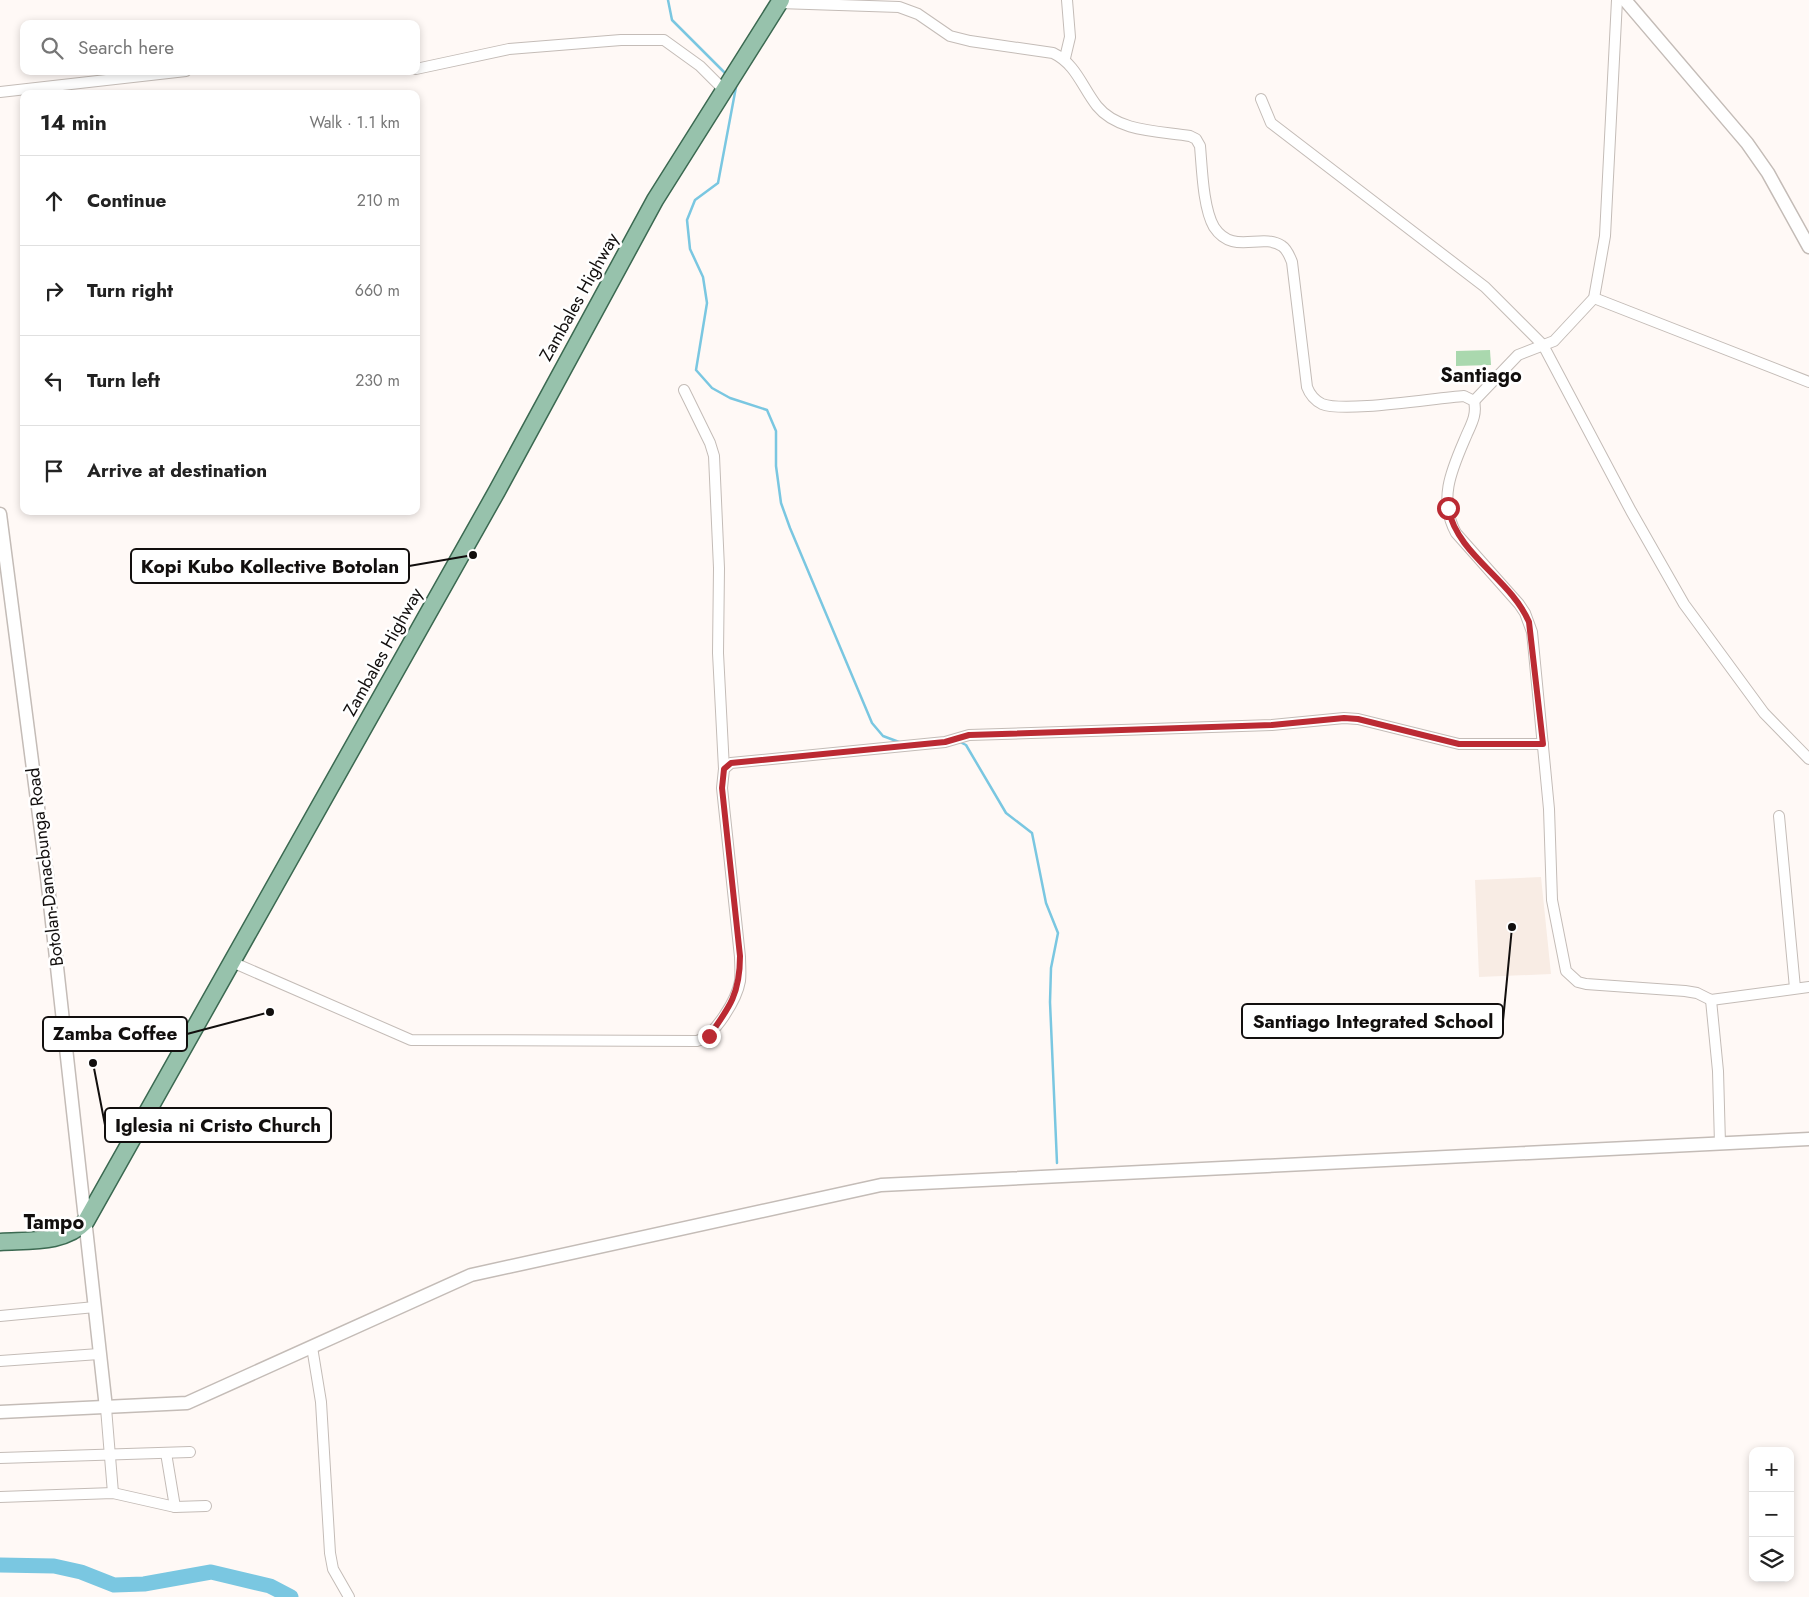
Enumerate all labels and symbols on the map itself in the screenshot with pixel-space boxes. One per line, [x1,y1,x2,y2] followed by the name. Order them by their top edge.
[533,228,625,366] street label: Zambales Highway
[1440,361,1522,390] district label: Santiago
[1437,497,1460,520] route start
[131,549,409,583] callout: Kopi Kubo Kollective Botolan
[141,553,399,580] text: Kopi Kubo Kollective Botolan
[337,583,429,721] street label: Zambales Highway
[20,766,70,968] street label: Botolan-Danacbunga Road
[1242,1004,1503,1038] callout: Santiago Integrated School
[1253,1008,1493,1035] text: Santiago Integrated School
[43,1017,187,1051] callout: Zamba Coffee
[53,1020,177,1047] text: Zamba Coffee
[698,1025,721,1048] route end
[105,1108,331,1142] callout: Iglesia ni Cristo Church
[115,1112,321,1139] text: Iglesia ni Cristo Church
[24,1208,84,1237] district label: Tampo

